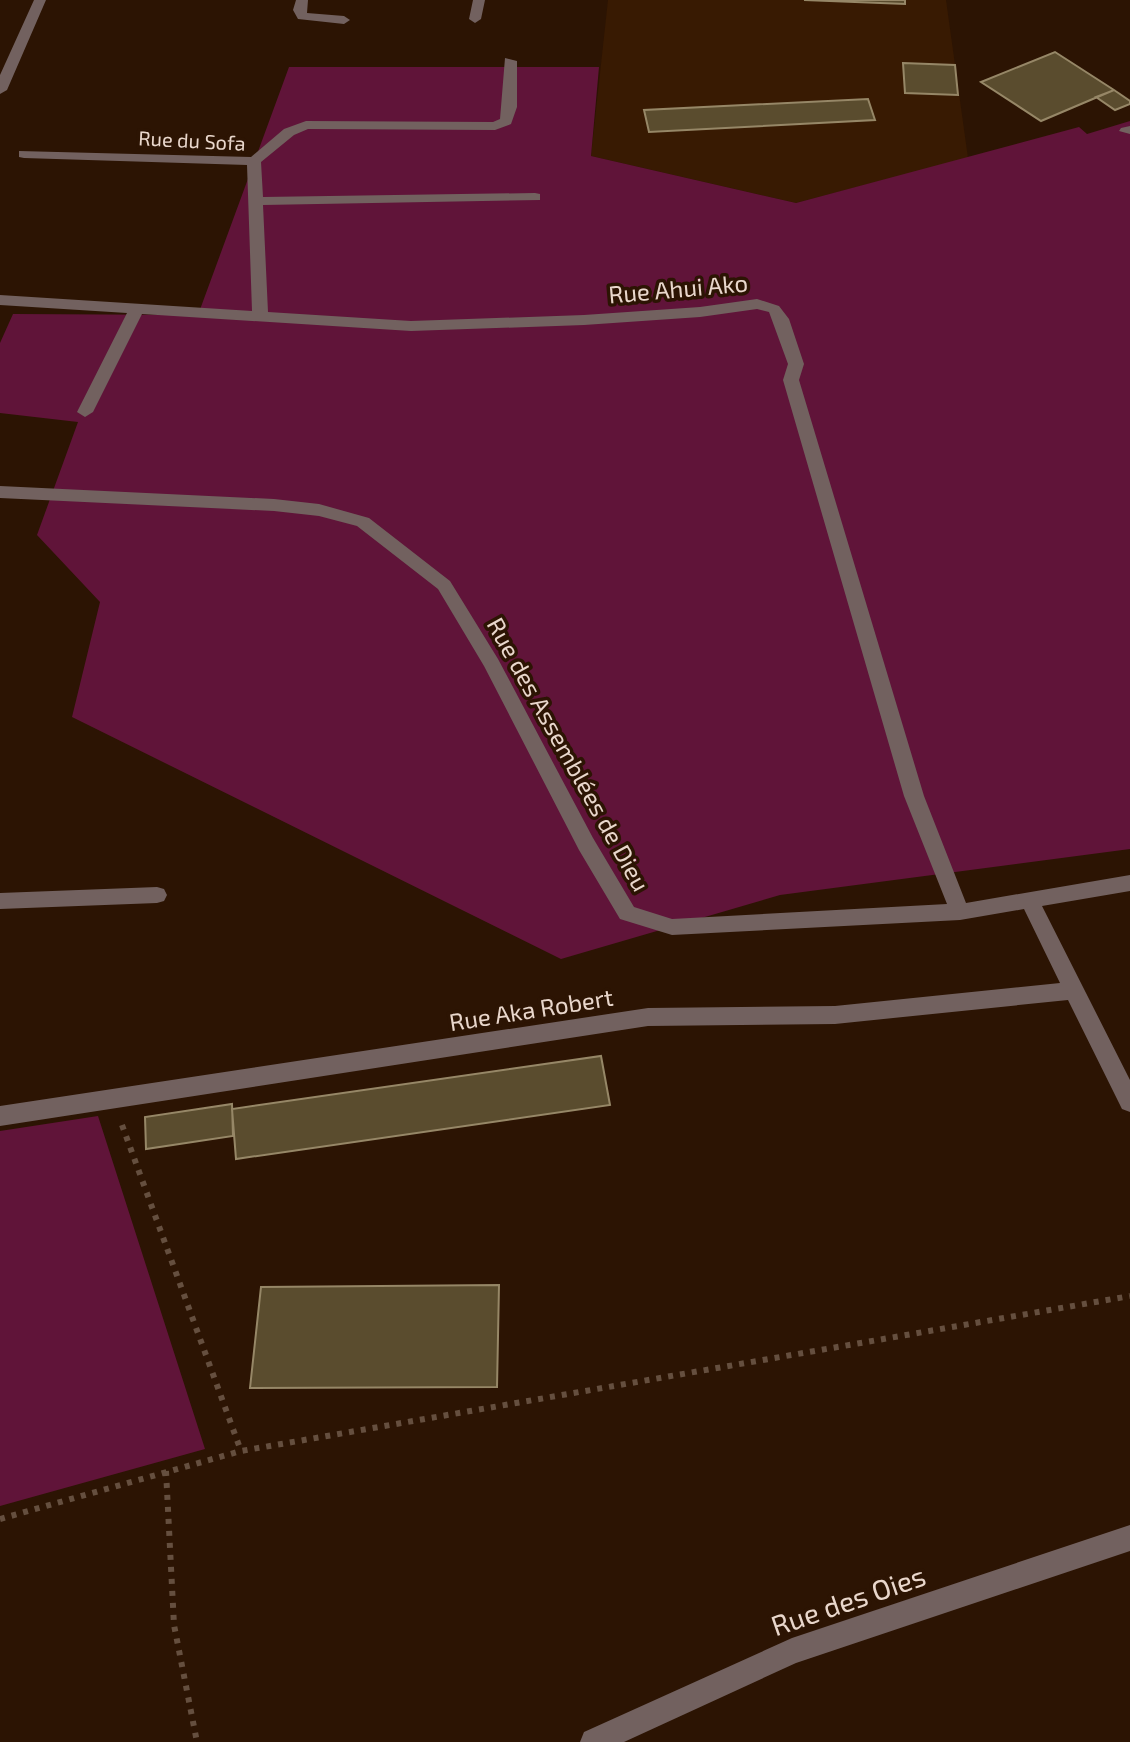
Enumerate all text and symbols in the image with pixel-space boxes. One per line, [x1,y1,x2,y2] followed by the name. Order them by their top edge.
[138,125,246,155] street label: Rue du Sofa
[607,267,749,309] street label: Rue Ahui Ako
[482,612,656,896] street label: Rue des Assemblées de Dieu
[447,982,615,1036] street label: Rue Aka Robert
[766,1558,930,1642] street label: Rue des Oies

